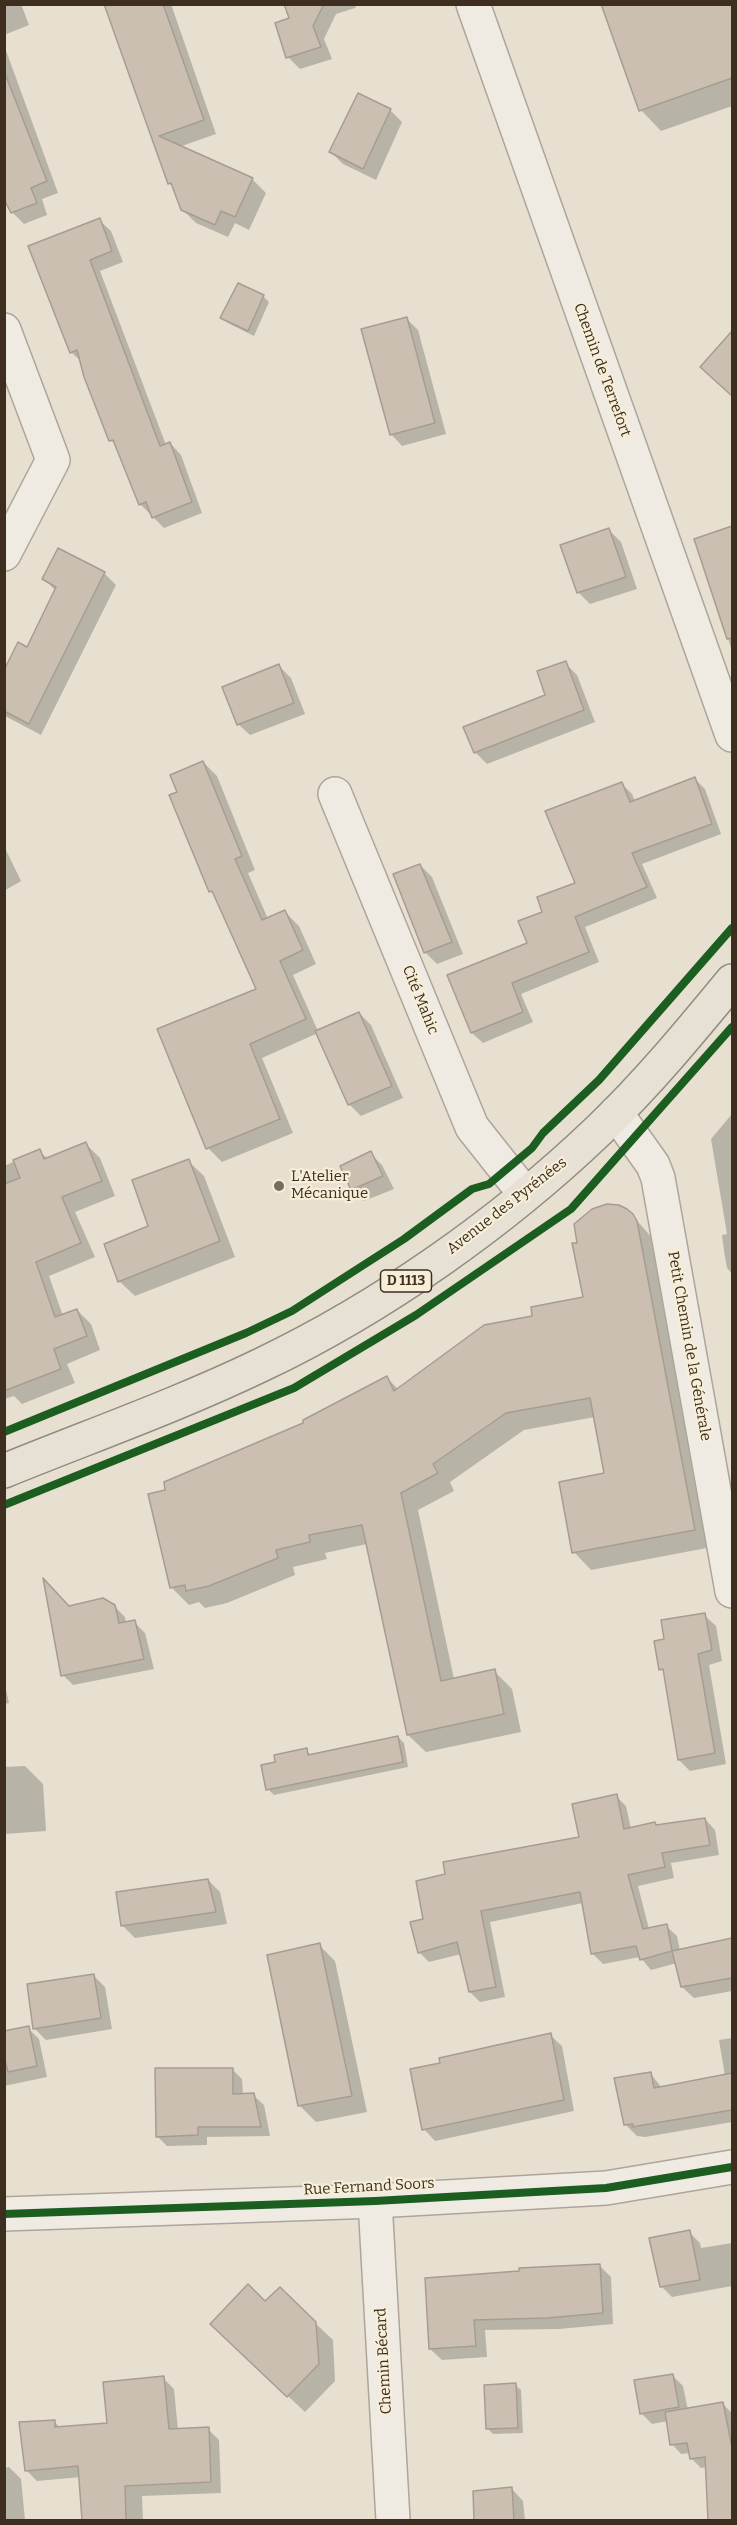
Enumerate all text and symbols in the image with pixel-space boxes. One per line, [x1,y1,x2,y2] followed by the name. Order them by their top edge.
[569,301,635,439] street label: Chemin de Terrefort
[398,963,442,1037] street label: Cité Mahic
[443,1154,571,1258] street label: Avenue des Pyrénées
[291,1168,368,1203] place label: L'Atelier Mécanique
[272,1179,286,1193] marker: L'Atelier Mécanique
[663,1250,715,1442] street label: Petit Chemin de la Générale
[380,1270,432,1292] road number: D 1113
[303,2175,435,2199] street label: Rue Fernand Soors
[372,2307,396,2415] street label: Chemin Bécard

